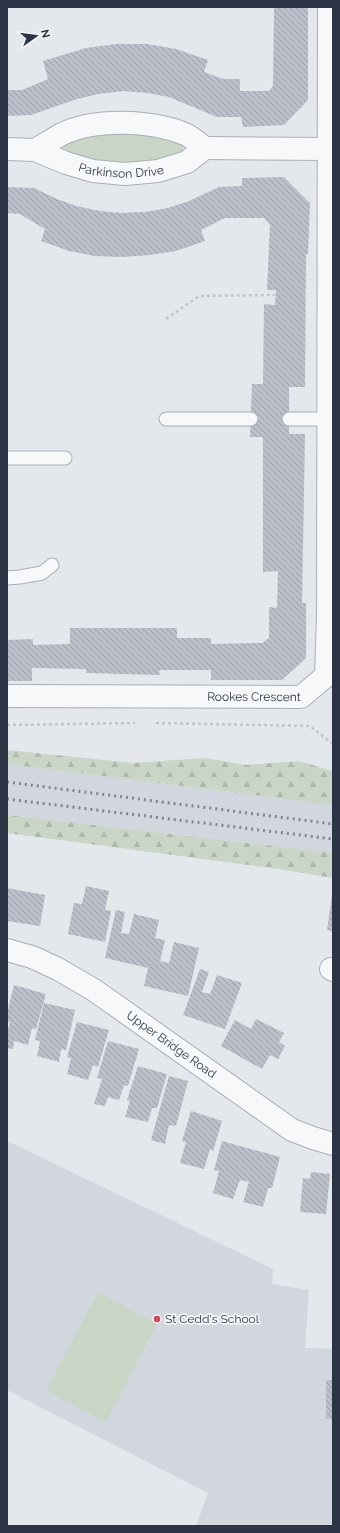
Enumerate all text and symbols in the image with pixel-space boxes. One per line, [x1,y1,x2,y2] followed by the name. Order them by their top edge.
[16,16,56,56] north arrow
[38,28,53,39] text: N
[77,160,166,181] street label: Parkinson Drive
[207,690,301,704] street label: Rookes Crescent
[124,1008,219,1081] street label: Upper Bridge Road
[165,1312,260,1326] place label: St Cedd's School
[152,1314,162,1324] marker: St Cedd's School

